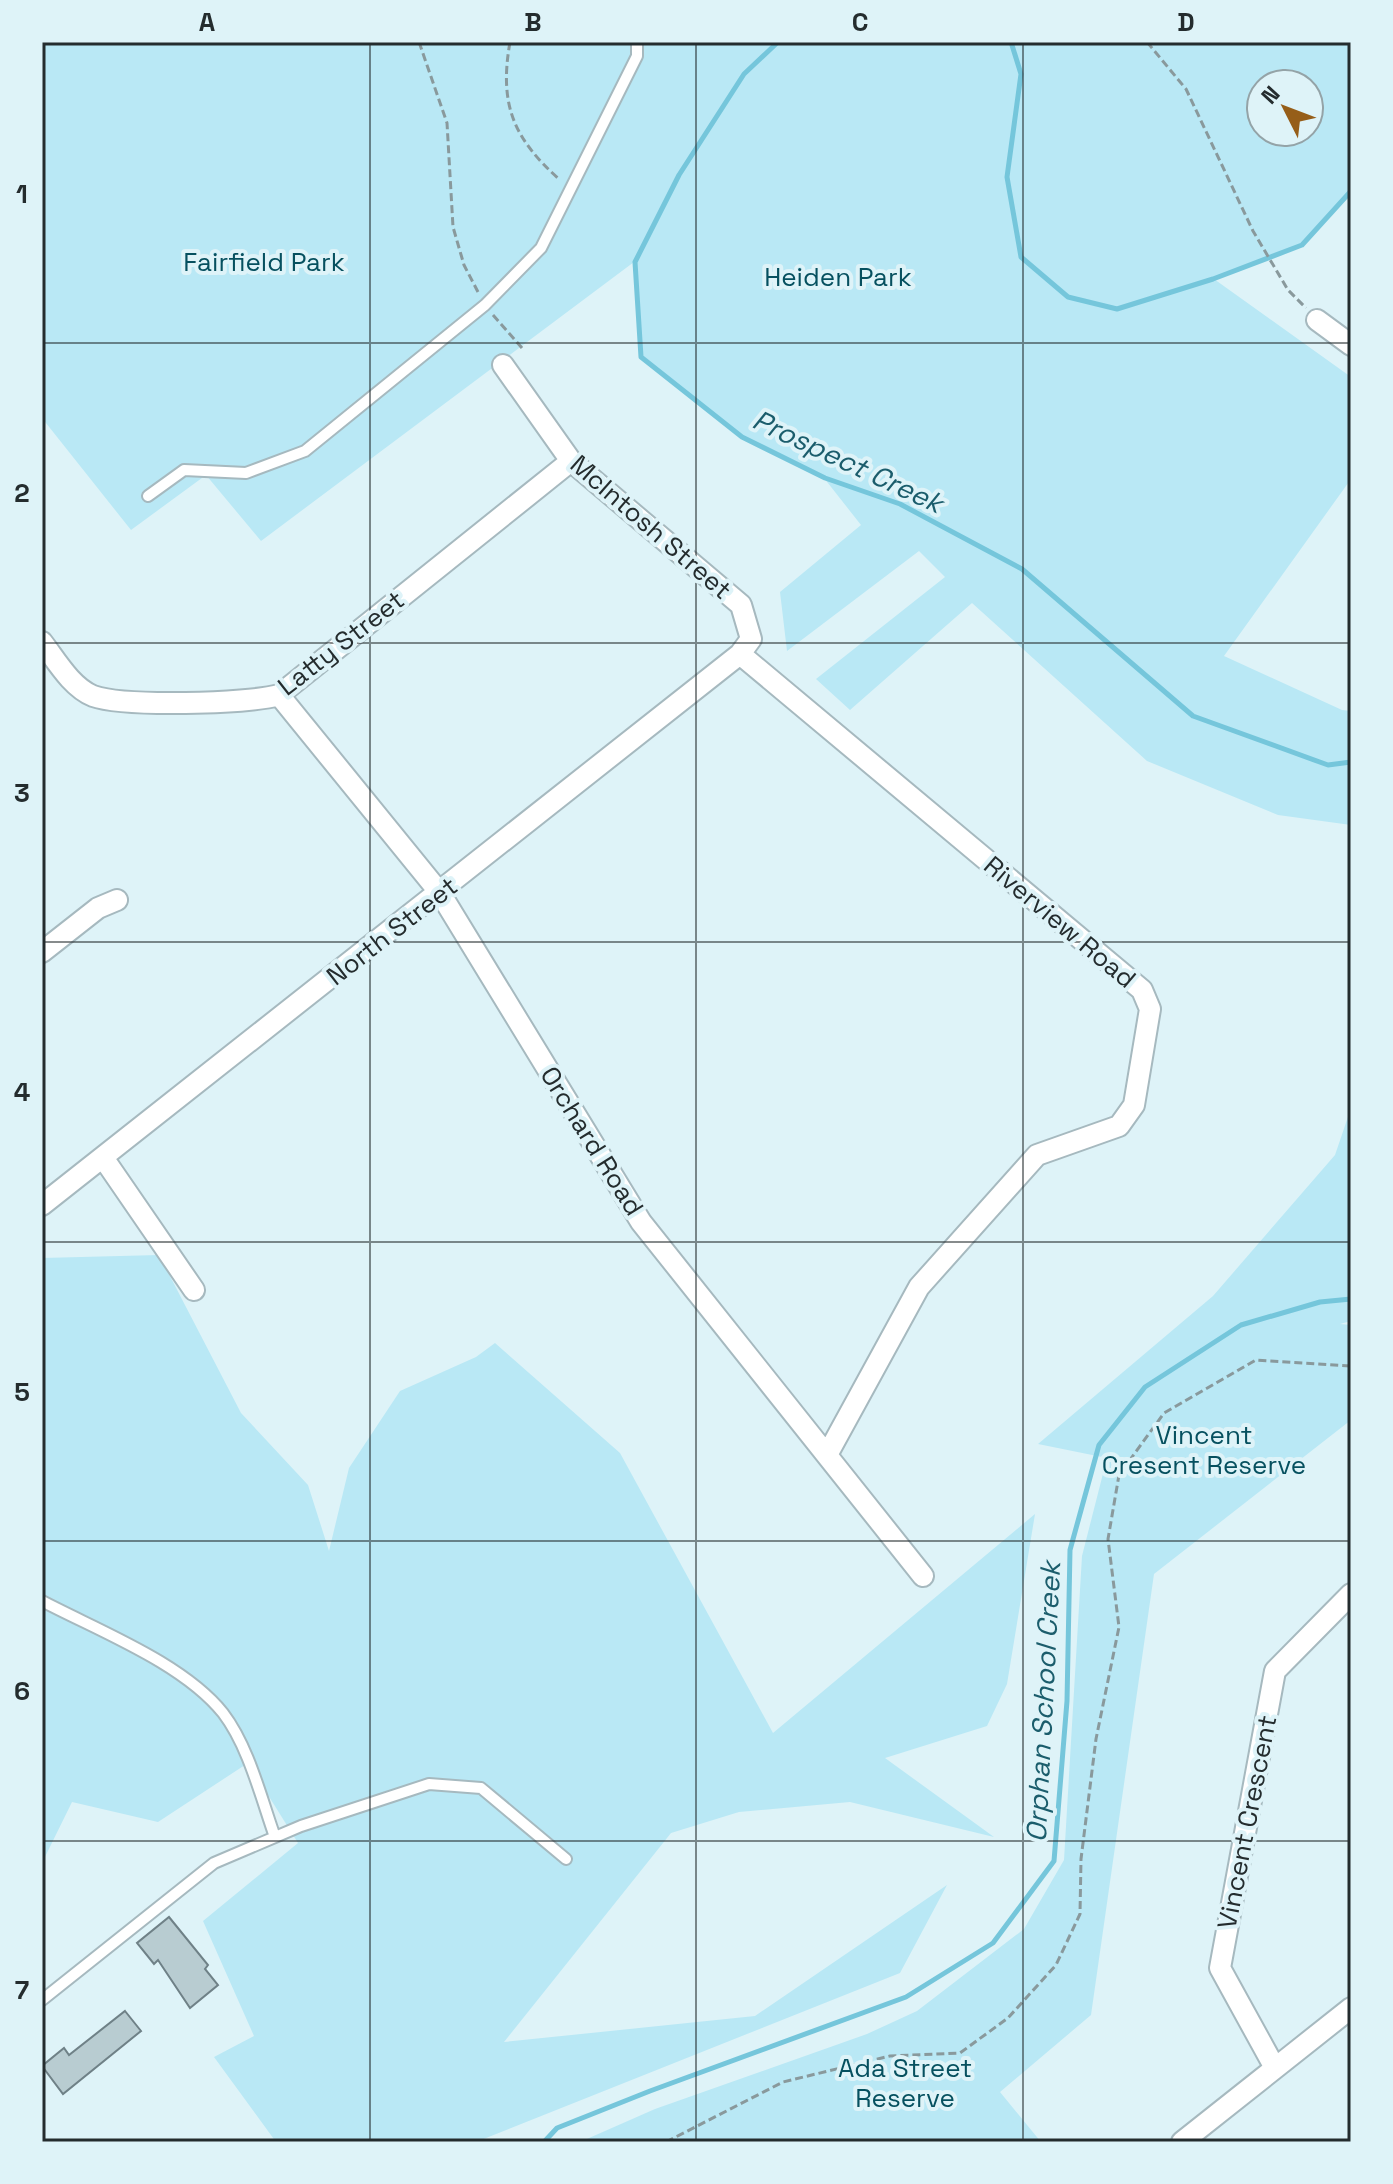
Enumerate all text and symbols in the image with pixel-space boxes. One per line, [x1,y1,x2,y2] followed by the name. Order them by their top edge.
[199,5,216,39] text: A
[524,5,542,39] text: B
[852,5,868,39] text: C
[1177,5,1195,39] text: D
[1245,68,1325,148] north arrow
[1255,80,1285,109] text: N
[16,177,28,211] text: 1
[183,245,345,279] park label: Fairfield Park
[764,260,912,294] park label: Heiden Park
[747,401,952,522] water label: Prospect Creek
[563,447,739,607] street label: McIntosh Street
[14,476,30,510] text: 2
[271,583,411,703] street label: Latty Street
[14,776,30,810] text: 3
[977,848,1143,996] street label: Riverview Road
[320,869,464,993] street label: North Street
[533,1060,651,1222] street label: Orchard Road
[14,1075,30,1109] text: 4
[14,1375,30,1409] text: 5
[1102,1418,1306,1482] park label: Vincent Cresent Reserve
[1018,1558,1068,1843] water label: Orphan School Creek
[14,1674,30,1708] text: 6
[1210,1712,1284,1932] street label: Vincent Crescent
[15,1973,29,2007] text: 7
[838,2051,972,2115] park label: Ada Street Reserve

